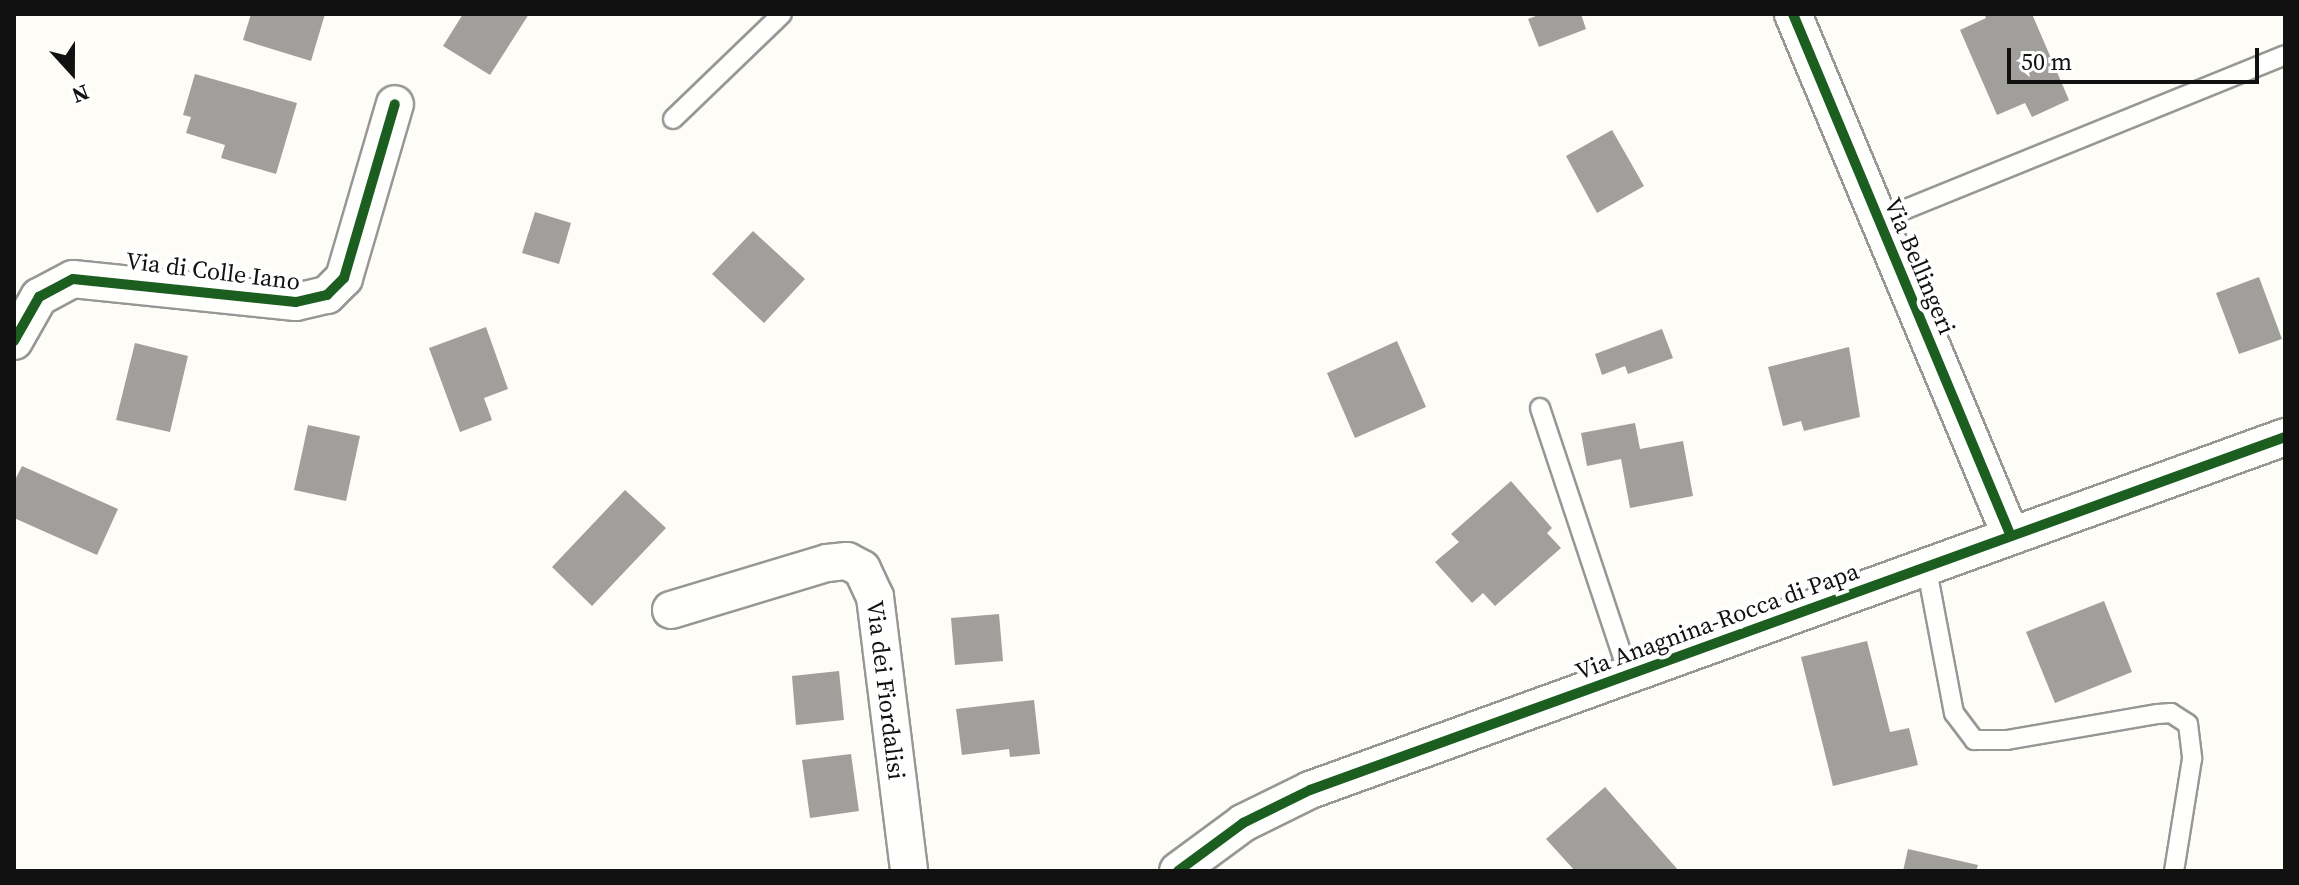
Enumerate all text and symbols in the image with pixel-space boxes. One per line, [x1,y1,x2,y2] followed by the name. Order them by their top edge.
[32,32,112,112] north arrow
[2011,32,2263,82] scale bar
[2021,45,2072,78] text: 50 m
[68,78,93,111] text: N
[1878,194,1962,338] street label: Via Bellingeri
[124,246,302,296] street label: Via di Colle Iano
[1571,556,1863,686] street label: Via Anagnina-Rocca di Papa
[861,599,911,781] street label: Via dei Fiordalisi

